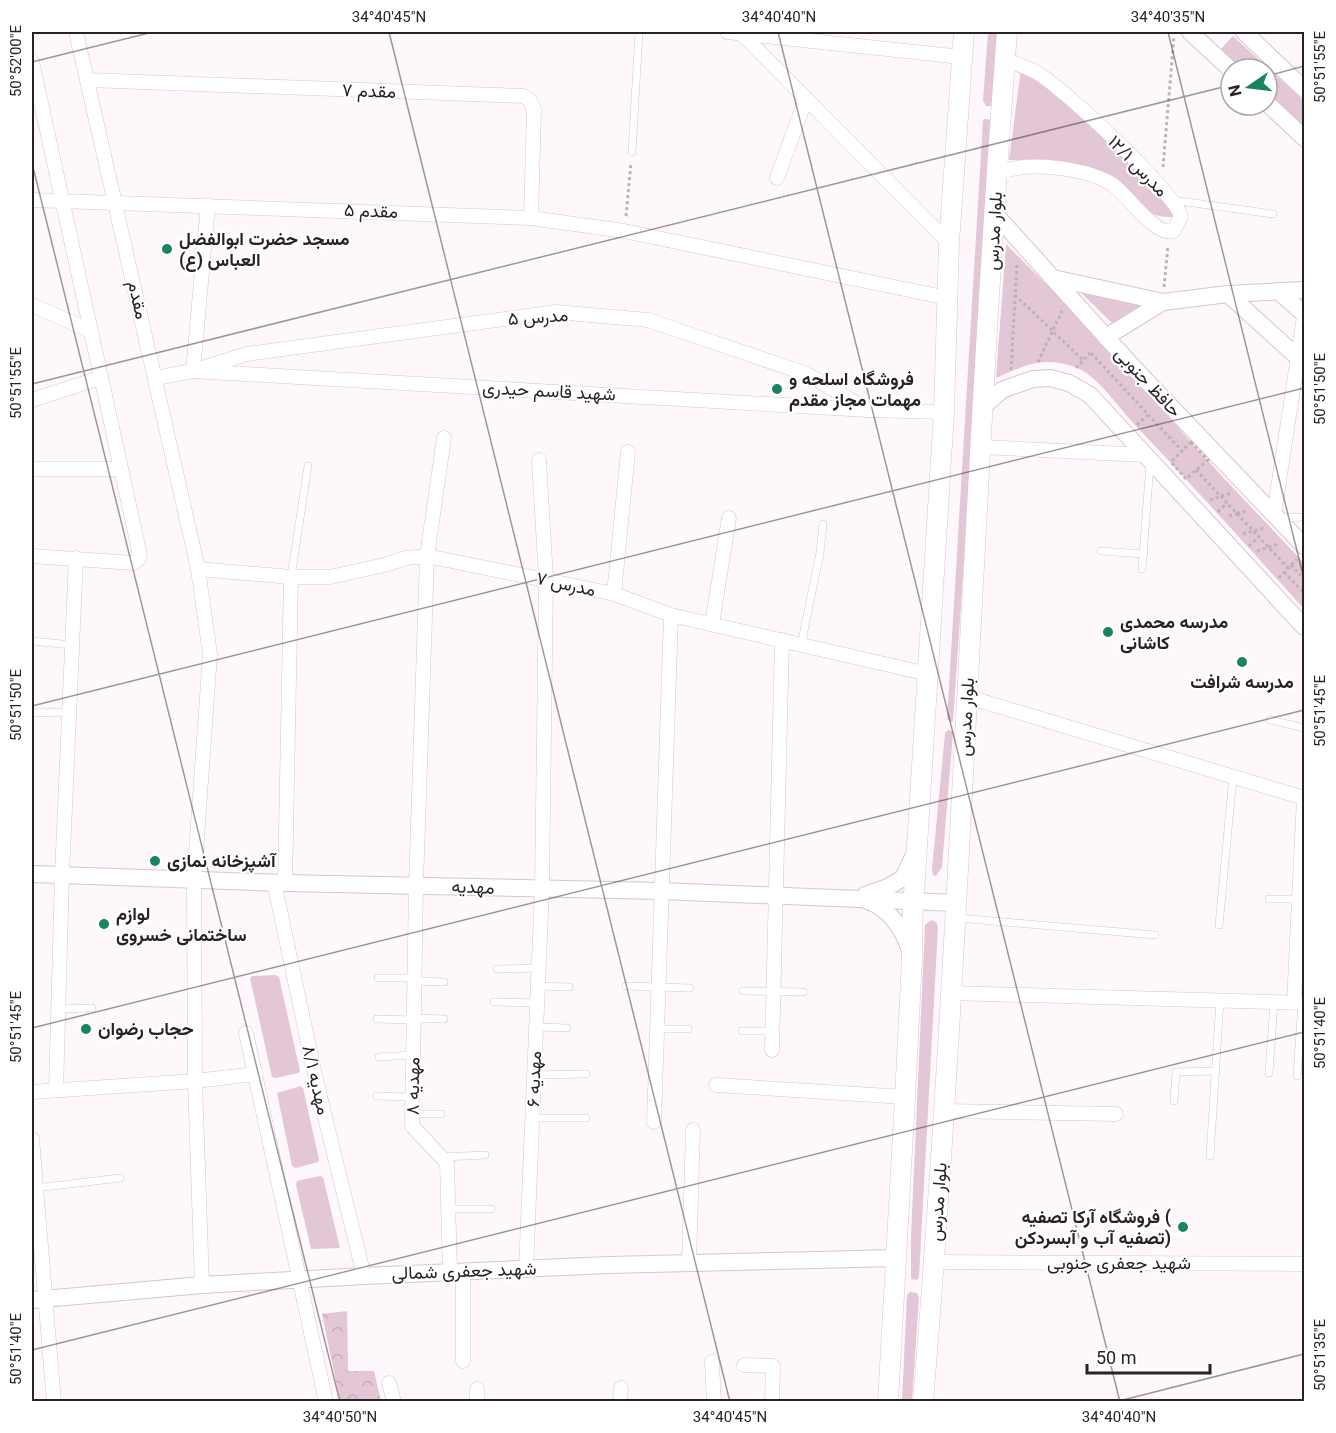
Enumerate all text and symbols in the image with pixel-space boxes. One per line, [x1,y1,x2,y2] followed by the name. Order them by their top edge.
[352,8,426,26] text: 34°40'45"N
[742,8,816,26] text: 34°40'40"N
[1131,8,1205,26] text: 34°40'35"N
[7,24,25,97] text: 50°52'00"E
[1311,30,1329,103] text: 50°51'55"E
[1219,57,1279,117] north arrow
[342,79,396,104] street label: مقدم ۷
[1224,83,1246,98] text: N
[1103,131,1173,201] street label: مدرس ۱۲/۱
[981,191,1007,271] street label: بلوار مدرس
[344,199,398,224] street label: مقدم ۵
[179,228,350,272] place label: مسجد حضرت ابوالفضل العباس (ع)
[160,242,174,256] marker: مسجد حضرت ابوالفضل العباس (ع)
[122,279,153,321] street label: مقدم
[507,304,569,330] street label: مدرس ۵
[1110,342,1186,422] street label: حافظ جنوبی
[7,346,25,419] text: 50°51'55"E
[1311,352,1329,425] text: 50°51'50"E
[789,368,921,412] place label: فروشگاه اسلحه و مهمات مجاز مقدم
[482,377,616,406] street label: شهید قاسم حیدری
[770,382,784,396] marker: فروشگاه اسلحه و مهمات مجاز مقدم
[534,567,598,601] street label: مدرس ۷
[1120,611,1228,654] place label: مدرسه محمدی کاشانی
[1101,625,1115,639] marker: مدرسه محمدی کاشانی
[1235,655,1249,669] marker: مدرسه شرافت
[7,668,25,741] text: 50°51'50"E
[1190,671,1294,693] place label: مدرسه شرافت
[1311,674,1329,747] text: 50°51'45"E
[953,677,979,757] street label: بلوار مدرس
[167,850,277,873] place label: آشپزخانه نمازی
[148,854,162,868] marker: آشپزخانه نمازی
[451,875,495,899] street label: مهدیه
[116,903,247,946] place label: لوازم ساختمانی خسروی
[97,917,111,931] marker: لوازم ساختمانی خسروی
[7,990,25,1063] text: 50°51'45"E
[1311,996,1329,1069] text: 50°51'40"E
[98,1018,194,1040] place label: حجاب رضوان
[79,1022,93,1036] marker: حجاب رضوان
[297,1043,335,1117] street label: مهدیه ۸/۱
[522,1050,546,1108] street label: مهدیه ۶
[401,1057,425,1115] street label: مهدیه ۸
[924,1162,952,1242] street label: بلوار مدرس
[1015,1206,1171,1249] place label: فروشگاه آرکا تصفیه ( تصفیه آب و آبسردکن)
[1176,1220,1190,1234] marker: فروشگاه آرکا تصفیه ( تصفیه آب و آبسردکن)
[1047,1252,1191,1274] street label: شهید جعفری جنوبی
[391,1257,537,1285] street label: شهید جعفری شمالی
[7,1312,25,1385] text: 50°51'40"E
[1311,1318,1329,1391] text: 50°51'35"E
[1087,1337,1210,1375] scale bar
[1096,1347,1136,1368] text: 50 m
[303,1408,377,1426] text: 34°40'50"N
[693,1408,767,1426] text: 34°40'45"N
[1082,1408,1156,1426] text: 34°40'40"N

